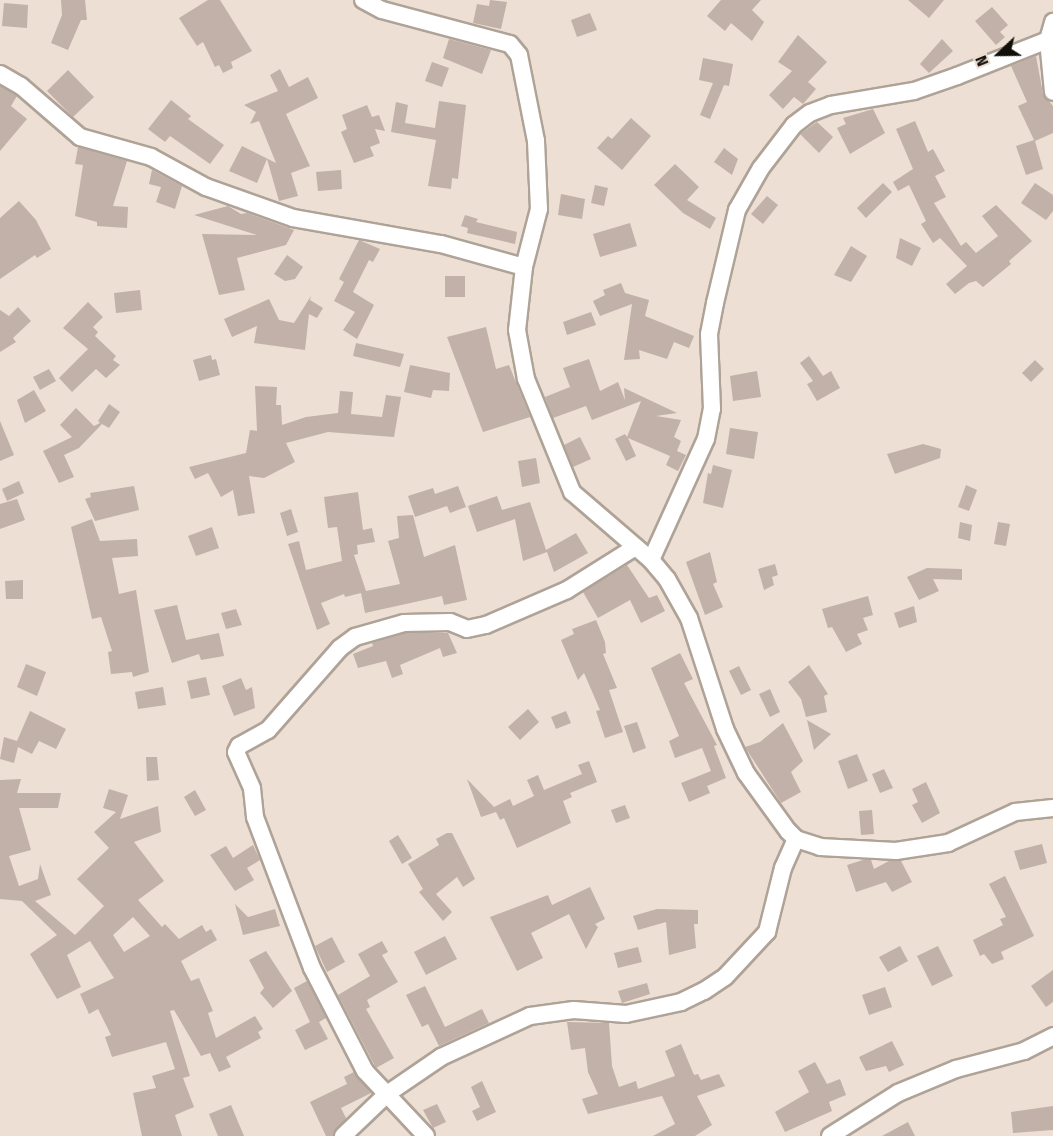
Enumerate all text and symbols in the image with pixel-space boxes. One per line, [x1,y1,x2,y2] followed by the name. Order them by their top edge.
[969,24,1029,84] north arrow
[971,53,992,69] text: N

